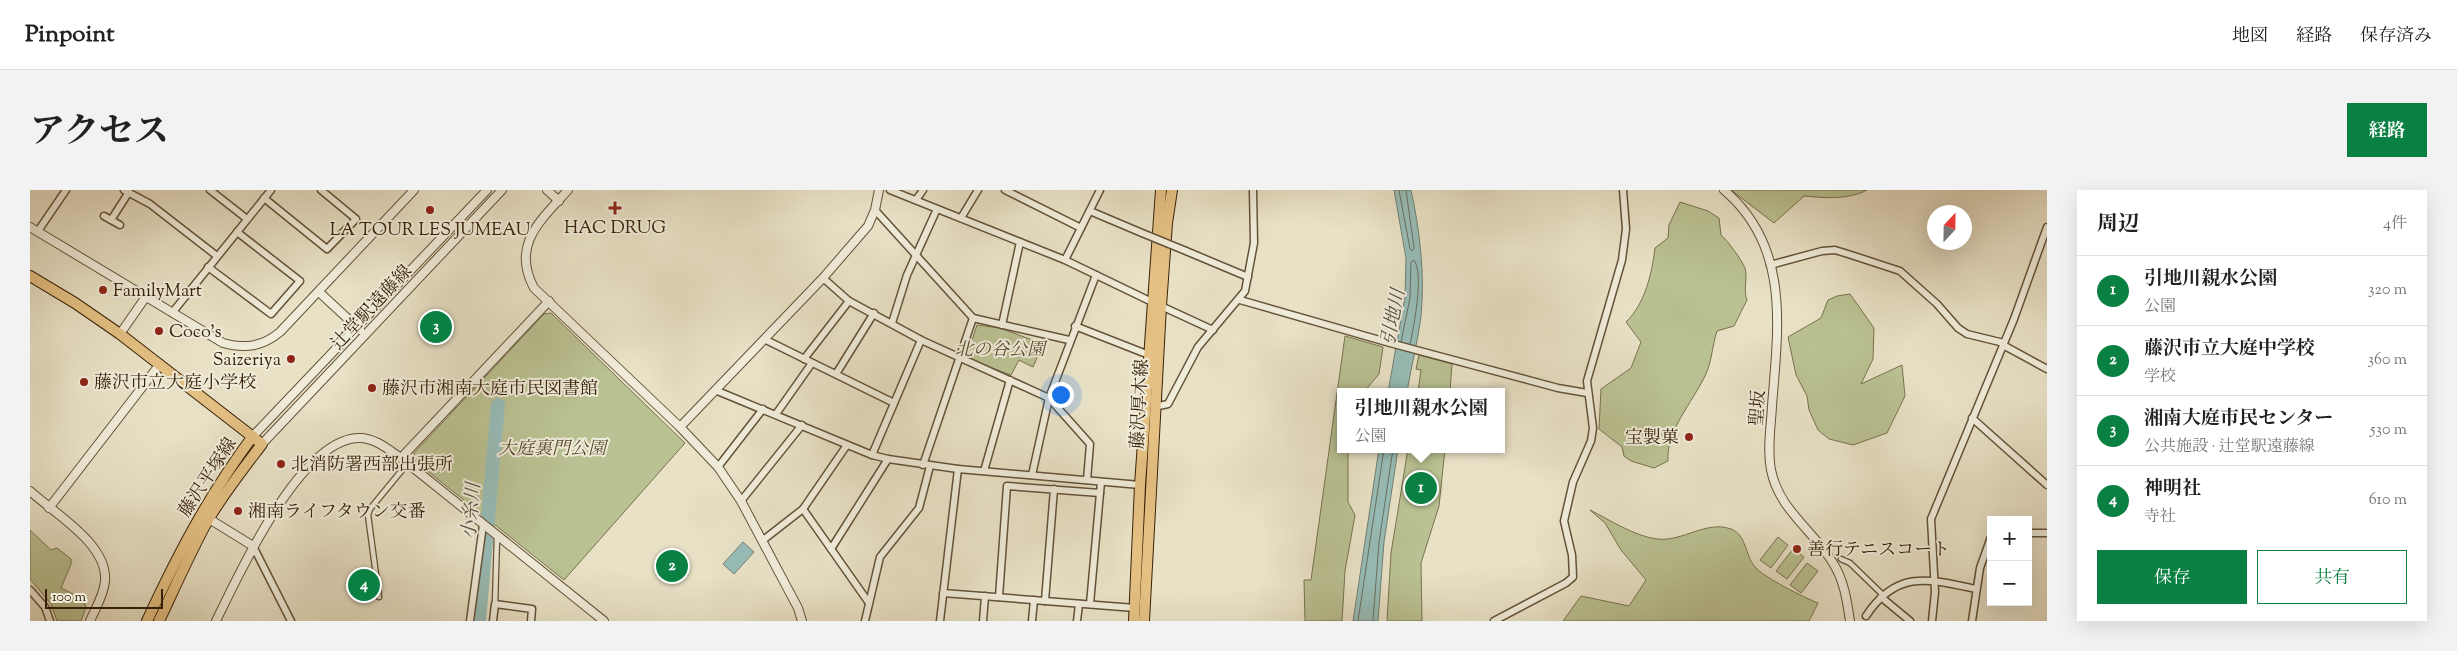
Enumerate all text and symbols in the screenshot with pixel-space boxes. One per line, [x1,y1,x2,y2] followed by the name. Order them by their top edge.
[25,18,114,52] text: Pinpoint
[2232,24,2268,50] text: 地図
[2296,24,2332,50] text: 経路
[2360,24,2432,50] text: 保存済み
[2347,103,2427,157] button: 経路
[30,108,169,159] text: アクセス
[609,202,621,214] marker: HAC DRUG
[424,204,436,216] marker: LA TOUR LES JUMEAU
[1927,205,1972,250] north arrow
[2097,210,2139,240] text: 周辺
[2383,213,2407,236] text: 4件
[564,216,666,242] place label: HAC DRUG
[330,218,531,244] place label: LA TOUR LES JUMEAU
[326,260,419,357] street label: 辻堂駅遠藤線
[2144,266,2277,293] text: 引地川親水公園
[113,279,202,305] place label: FamilyMart
[2110,279,2116,302] text: 1
[2368,279,2407,302] text: 320 m
[97,284,109,296] marker: FamilyMart
[1376,285,1414,348] water label: 引地川
[2144,296,2176,319] text: 公園
[420,308,452,346] pin: 3
[169,320,222,346] place label: Coco's
[153,325,165,337] marker: Coco's
[2144,336,2315,363] text: 藤沢市立大庭中学校
[955,338,1048,364] park label: 北の谷公園
[213,348,281,374] place label: Saizeriya
[2109,349,2117,372] text: 2
[2368,349,2407,372] text: 360 m
[285,353,297,365] marker: Saizeriya
[1126,358,1156,450] street label: 藤沢厚木線
[2144,366,2176,389] text: 学校
[94,371,256,397] place label: 藤沢市立大庭小学校
[78,376,90,388] marker: 藤沢市立大庭小学校
[382,377,598,403] place label: 藤沢市湘南大庭市民図書館
[366,382,378,394] marker: 藤沢市湘南大庭市民図書館
[1048,382,1074,408] your location
[1337,388,1505,453] popup
[1745,389,1773,427] street label: 聖坂
[1354,396,1488,423] text: 引地川親水公園
[2144,406,2333,433] text: 湘南大庭市民センター
[2110,419,2116,442] text: 3
[2370,419,2407,442] text: 530 m
[1354,426,1387,449] text: 公園
[1625,426,1679,452] place label: 宝製菓
[1683,431,1695,443] marker: 宝製菓
[173,433,244,523] street label: 藤沢平塚線
[2144,436,2315,459] text: 公共施設 · 辻堂駅遠藤線
[498,437,609,463] park label: 大庭裏門公園
[291,453,453,479] place label: 北消防署西部出張所
[275,458,287,470] marker: 北消防署西部出張所
[1405,469,1437,507] pin: 1
[2144,476,2201,503] text: 神明社
[457,480,489,541] water label: 小糸川
[2109,489,2117,512] text: 4
[2369,489,2407,512] text: 610 m
[248,500,426,526] place label: 湘南ライフタウン交番
[232,505,244,517] marker: 湘南ライフタウン交番
[2144,506,2176,529] text: 寺社
[1987,516,2032,606] map controls
[1987,516,2032,561] button: +
[1807,538,1950,564] place label: 善行テニスコート
[1791,543,1803,555] marker: 善行テニスコート
[656,547,688,585] pin: 2
[2097,550,2247,604] button: 保存
[2257,550,2407,604] button: 共有
[1987,561,2032,606] button: −
[348,566,380,604] pin: 4
[45,586,162,609] scale bar
[52,588,86,608] text: 100 m

